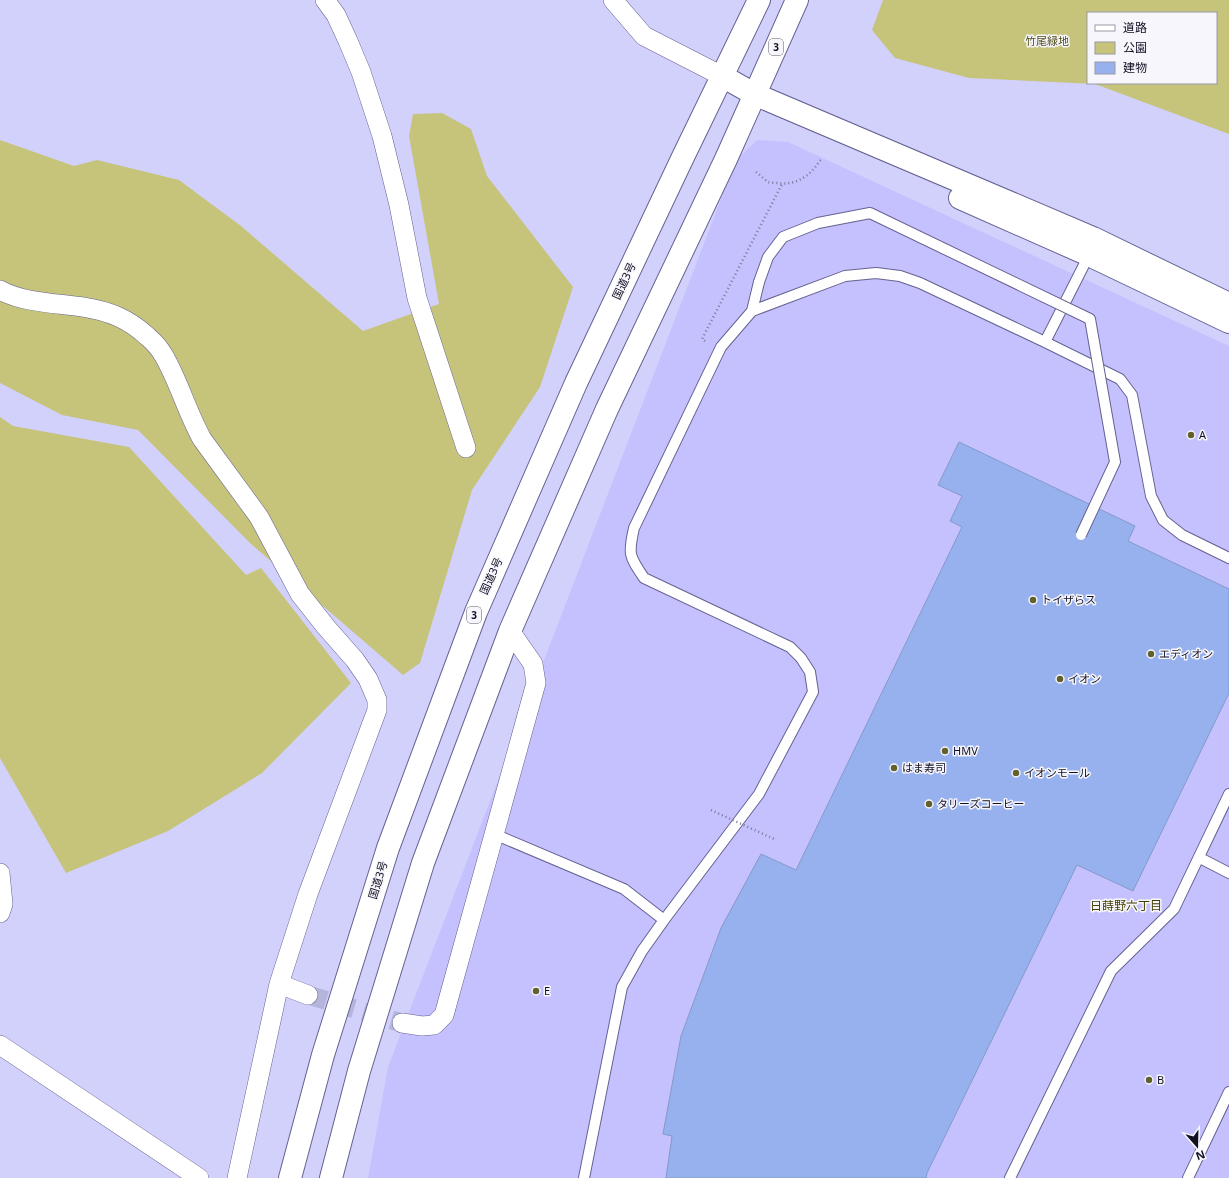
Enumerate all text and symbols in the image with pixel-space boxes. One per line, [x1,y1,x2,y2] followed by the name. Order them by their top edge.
[1087,12,1217,84] legend
[1123,19,1147,36] text: 道路
[1025,33,1069,48] park label: 竹尾緑地
[769,39,783,55] road number: 3
[1123,39,1147,56] text: 公園
[1123,59,1147,76] text: 建物
[608,260,639,302] street label: 国道3号
[1199,427,1207,442] place label: A
[1186,430,1196,440] marker: A
[476,555,505,597] street label: 国道3号
[1041,592,1096,607] place label: トイザらス
[1028,595,1038,605] marker: トイザらス
[467,607,481,623] road number: 3
[1159,646,1213,661] place label: エディオン
[1146,649,1156,659] marker: エディオン
[1068,671,1101,686] place label: イオン
[1055,674,1065,684] marker: イオン
[953,743,978,758] place label: HMV
[940,746,950,756] marker: HMV
[902,760,946,775] place label: はま寿司
[889,763,899,773] marker: はま寿司
[1024,765,1090,780] place label: イオンモール
[1011,768,1021,778] marker: イオンモール
[937,796,1024,811] place label: タリーズコーヒー
[924,799,934,809] marker: タリーズコーヒー
[365,859,390,901] street label: 国道3号
[1090,897,1162,914] district label: 日蒔野六丁目
[544,983,550,998] place label: E
[531,986,541,996] marker: E
[1157,1072,1164,1087] place label: B
[1144,1075,1154,1085] marker: B
[1177,1126,1217,1166] north arrow
[1194,1147,1207,1164] text: N

